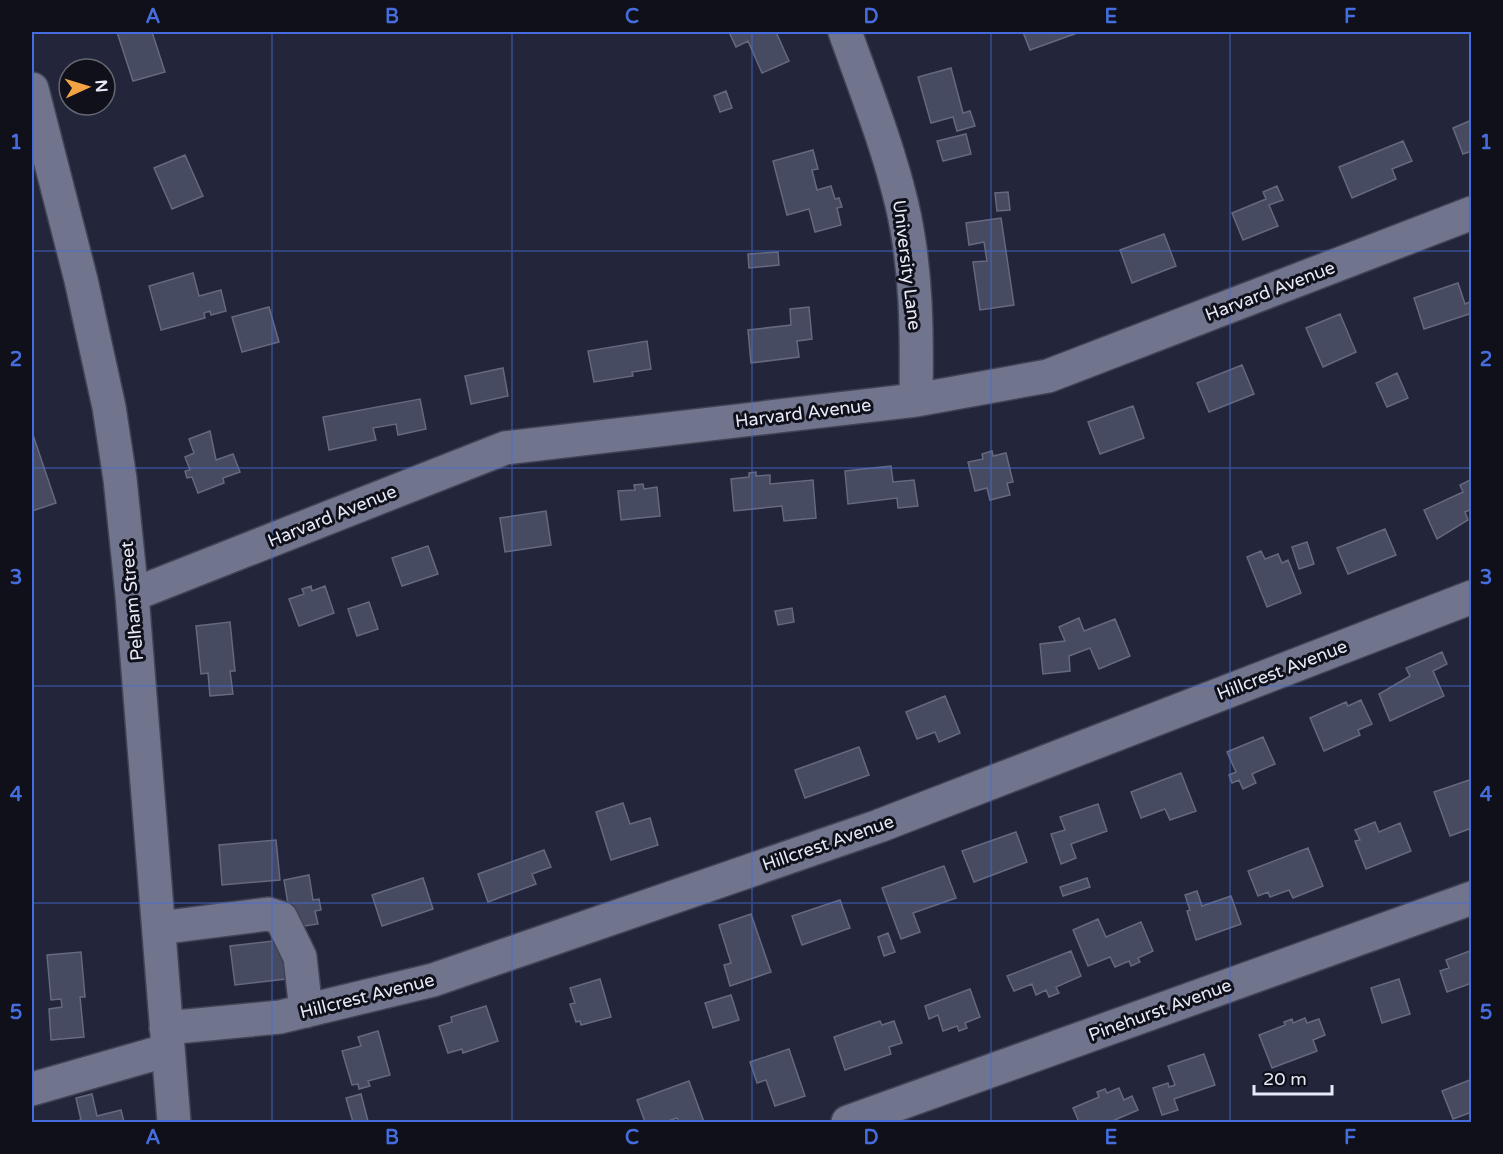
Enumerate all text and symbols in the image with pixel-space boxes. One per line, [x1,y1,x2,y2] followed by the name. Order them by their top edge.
[146,5,161,29] text: A
[385,5,399,29] text: B
[625,5,639,29] text: C
[863,5,879,29] text: D
[1105,5,1118,29] text: E
[1344,5,1356,29] text: F
[57,57,117,117] north arrow
[91,79,111,93] text: N
[10,131,22,155] text: 1
[1480,131,1492,155] text: 1
[888,199,926,331] street label: University Lane
[1202,256,1338,326] street label: Harvard Avenue
[10,348,22,372] text: 2
[1480,348,1492,372] text: 2
[734,394,872,432] street label: Harvard Avenue
[264,480,400,552] street label: Harvard Avenue
[116,540,148,662] street label: Pelham Street
[10,566,22,590] text: 3
[1480,566,1492,590] text: 3
[1214,635,1350,705] street label: Hillcrest Avenue
[10,783,23,807] text: 4
[1480,783,1493,807] text: 4
[759,810,897,876] street label: Hillcrest Avenue
[297,969,437,1023] street label: Hillcrest Avenue
[1085,974,1235,1046] street label: Pinehurst Avenue
[10,1001,22,1025] text: 5
[1480,1001,1492,1025] text: 5
[1254,1058,1332,1096] scale bar
[1263,1068,1307,1090] text: 20 m
[146,1126,161,1150] text: A
[385,1126,399,1150] text: B
[625,1126,639,1150] text: C
[863,1126,879,1150] text: D
[1105,1126,1118,1150] text: E
[1344,1126,1356,1150] text: F

